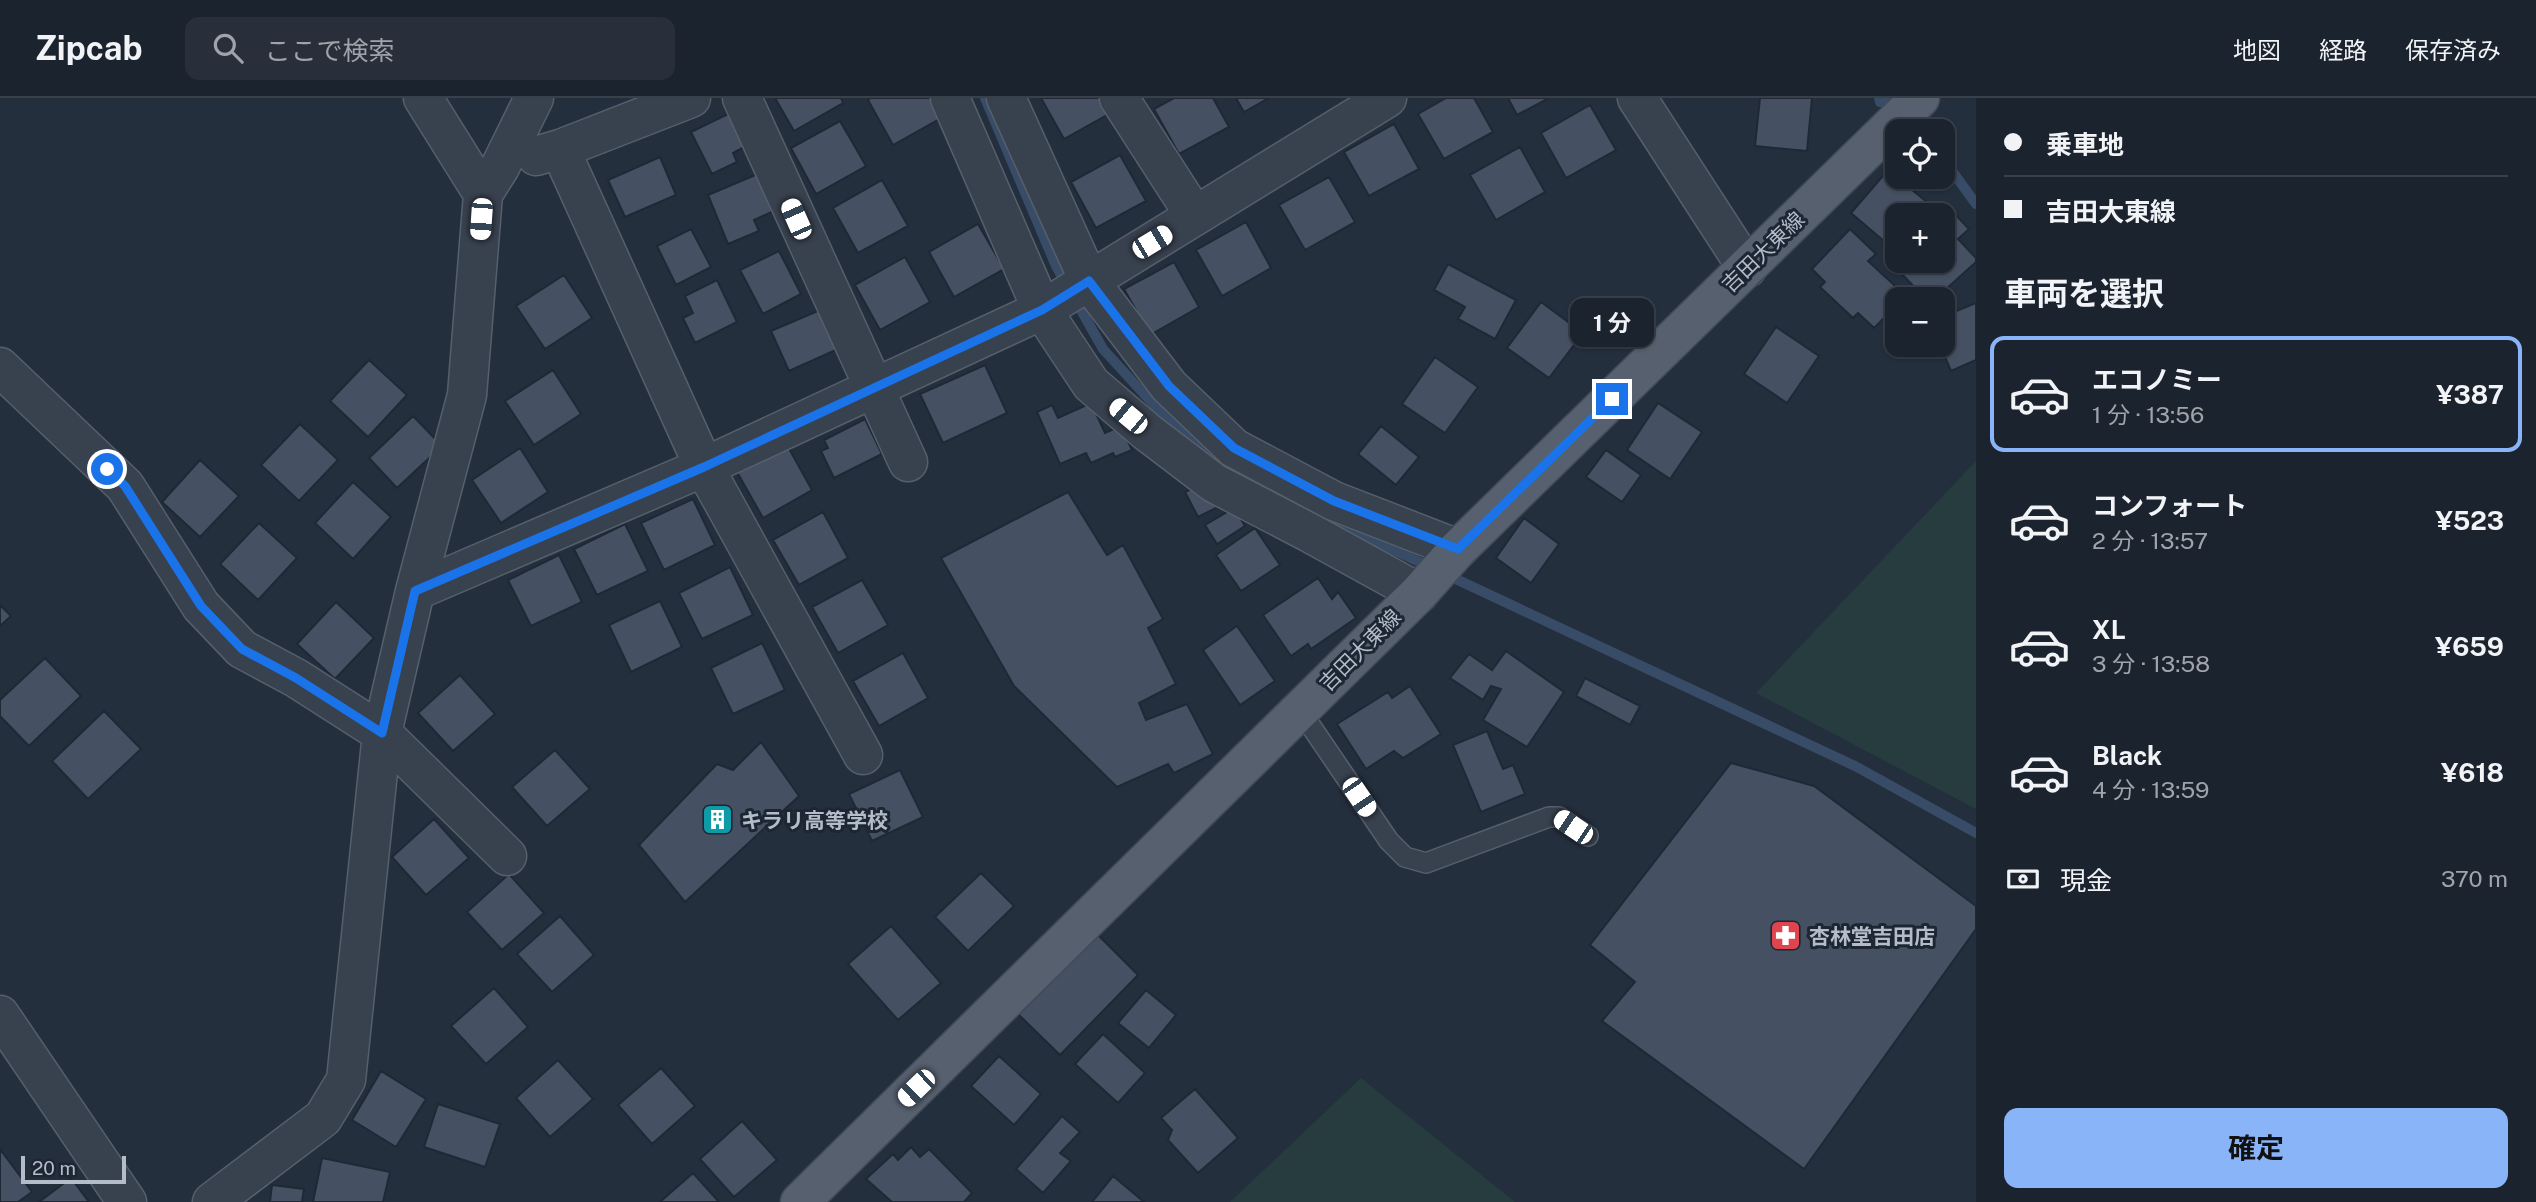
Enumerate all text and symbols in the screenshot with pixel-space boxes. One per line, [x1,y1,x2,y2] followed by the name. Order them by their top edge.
[185,17,675,80] search box
[35,29,143,67] text: Zipcab
[209,29,247,67] icon: search
[265,35,395,66] text: ここで検索
[2233,36,2281,64] text: 地図
[2319,36,2367,64] text: 経路
[2405,36,2501,64] text: 保存済み
[1885,119,1955,357] map controls
[1885,119,1955,189] button: locate
[2046,129,2124,160] text: 乗車地
[778,196,815,242] car
[2046,196,2176,227] text: 吉田大東線
[470,197,493,241] car
[1885,203,1955,273] button: +
[1717,207,1809,297] street label: 吉田大東線
[1129,222,1176,262] car
[2004,275,2164,312] text: 車両を選択
[1885,287,1955,357] button: −
[1570,298,1654,346] callout: 1 分
[1593,309,1631,336] text: 1 分
[2008,363,2071,426] icon: car
[2092,364,2222,395] text: エコノミー
[2436,379,2504,410] text: ¥387
[1596,383,1628,415] route end
[1106,394,1151,438] car
[2092,401,2204,428] text: 1 分 · 13:56
[91,453,123,485] route start
[2008,489,2071,552] icon: car
[2092,490,2247,521] text: コンフォート
[2436,505,2504,536] text: ¥523
[2092,527,2208,554] text: 2 分 · 13:57
[1314,604,1406,696] street label: 吉田大東線
[2092,614,2126,645] text: XL
[2008,615,2071,678] icon: car
[2435,631,2504,662] text: ¥659
[2092,650,2210,677] text: 3 分 · 13:58
[2092,740,2162,771] text: Black
[2008,741,2071,804] icon: car
[2441,757,2504,788] text: ¥618
[1339,774,1380,820] car
[2092,776,2209,803] text: 4 分 · 13:59
[701,803,735,837] building icon: キラリ高等学校
[1550,807,1597,847] car
[741,808,888,833] place label: キラリ高等学校
[2004,860,2042,898] icon: cash
[2060,865,2112,896] text: 現金
[2441,865,2508,892] text: 370 m
[1769,919,1803,953] pharmacy icon: 杏林堂吉田店
[1809,924,1935,949] place label: 杏林堂吉田店
[894,1066,939,1110] car
[2004,1108,2508,1188] button: 確定
[21,1153,126,1185] scale bar
[32,1157,76,1179] text: 20 m

